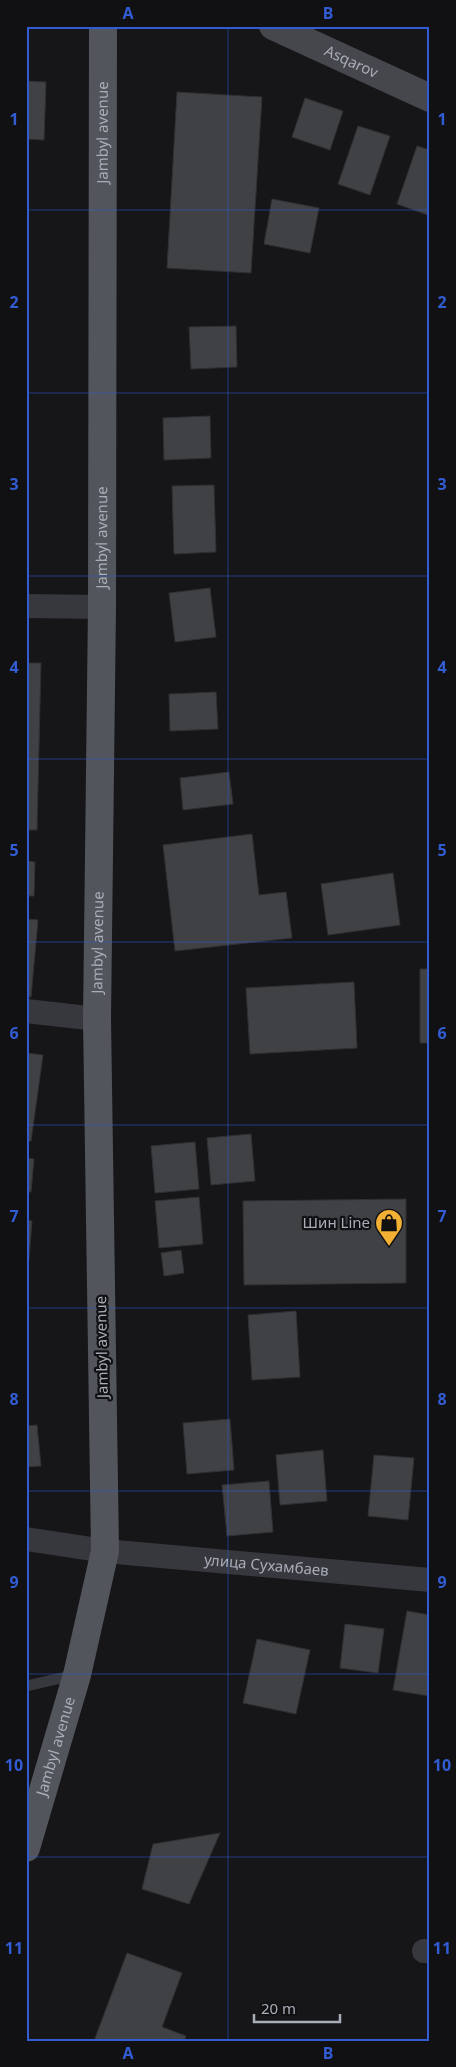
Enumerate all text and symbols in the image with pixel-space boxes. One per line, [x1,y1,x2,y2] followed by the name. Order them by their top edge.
[122,2,134,24] text: A
[323,2,333,24] text: B
[322,40,382,82] street label: Asqarov
[92,81,112,186] street label: Jambyl avenue
[9,108,19,130] text: 1
[437,108,447,130] text: 1
[9,291,19,313] text: 2
[437,291,447,313] text: 2
[9,473,19,495] text: 3
[437,473,447,495] text: 3
[91,486,111,591] street label: Jambyl avenue
[9,656,19,678] text: 4
[437,656,447,678] text: 4
[9,839,19,861] text: 5
[437,839,447,861] text: 5
[86,891,108,996] street label: Jambyl avenue
[9,1022,19,1044] text: 6
[437,1022,447,1044] text: 6
[9,1205,19,1227] text: 7
[437,1205,447,1227] text: 7
[374,1208,404,1247] shop icon: Шин Line
[303,1212,370,1232] place label: Шин Line
[90,1296,112,1400] street label: Jambyl avenue
[9,1388,19,1410] text: 8
[437,1388,447,1410] text: 8
[203,1549,330,1580] street label: улица Сухамбаев
[9,1571,19,1593] text: 9
[437,1571,447,1593] text: 9
[30,1694,79,1800] street label: Jambyl avenue
[5,1754,23,1776] text: 10
[433,1754,451,1776] text: 10
[5,1937,23,1959] text: 11
[433,1937,451,1959] text: 11
[254,1992,340,2024] scale bar
[261,1998,296,2018] text: 20 m
[122,2042,134,2064] text: A
[323,2042,333,2064] text: B

